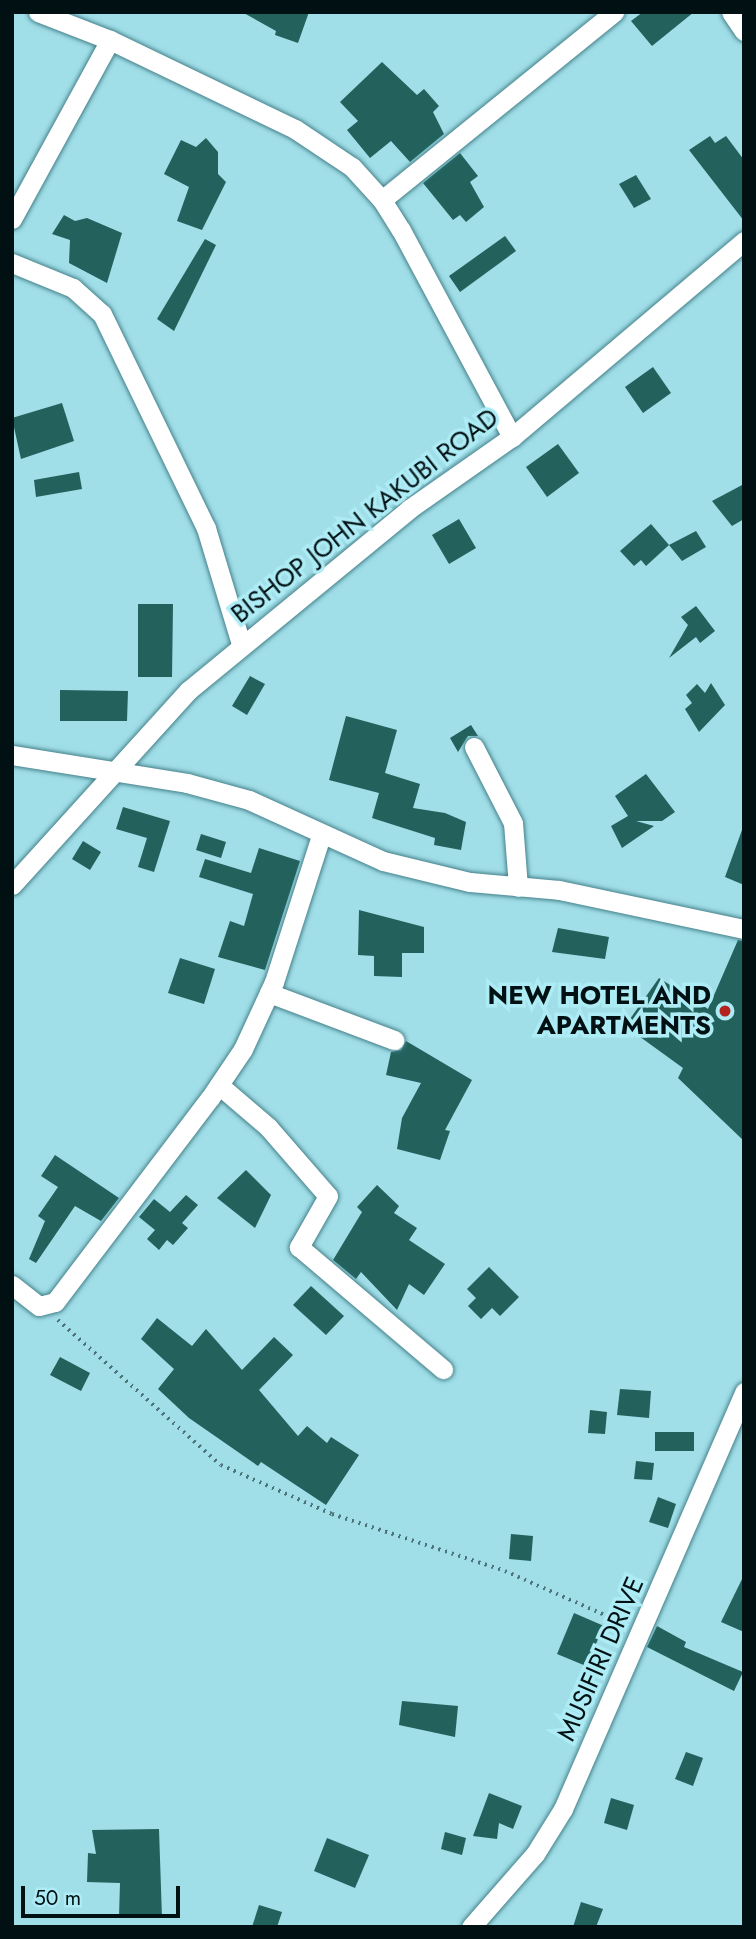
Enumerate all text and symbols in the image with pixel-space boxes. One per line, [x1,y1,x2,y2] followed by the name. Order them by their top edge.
[225,402,505,630] street label: BISHOP JOHN KAKUBI ROAD
[488,980,711,1042] place label: NEW HOTEL AND APARTMENTS
[717,1003,733,1019] marker: NEW HOTEL AND APARTMENTS
[551,1572,651,1746] street label: MUSIFIRI DRIVE
[24,1872,184,1916] scale bar
[34,1883,81,1913] text: 50 m

